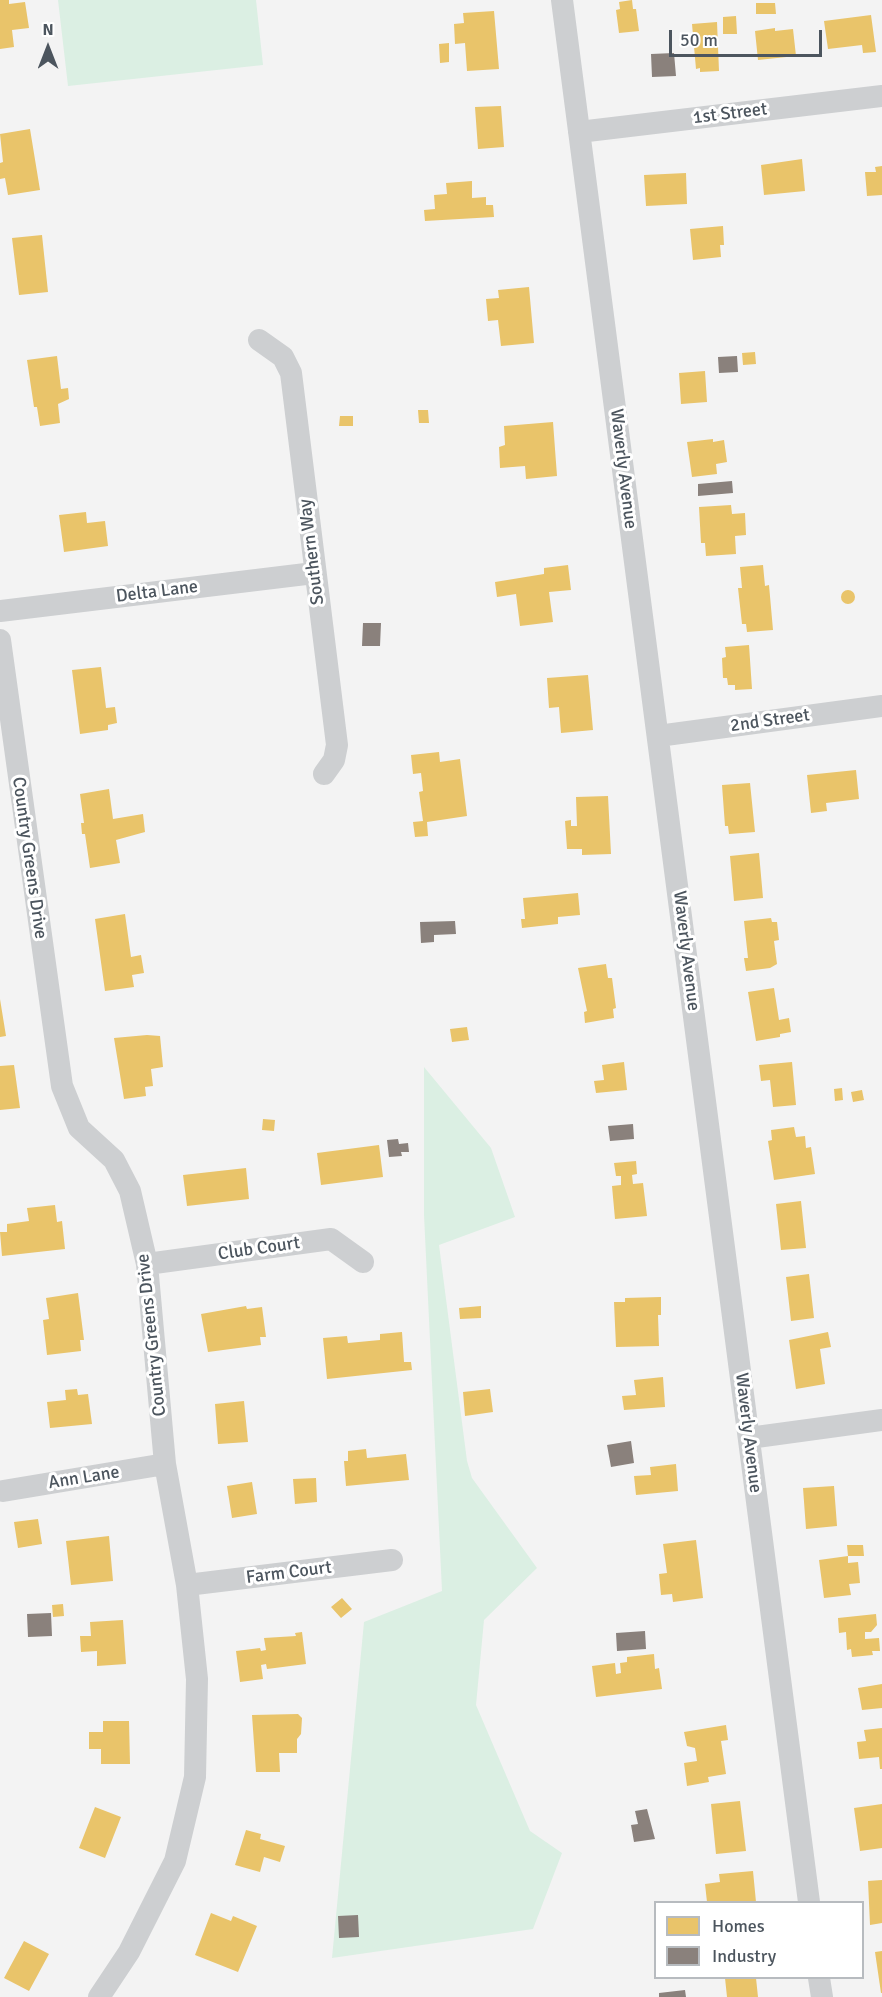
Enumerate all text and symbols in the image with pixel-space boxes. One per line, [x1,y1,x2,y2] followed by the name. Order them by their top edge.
[18,18,78,78] north arrow
[672,18,825,56] scale bar
[42,20,54,40] text: N
[680,29,718,51] text: 50 m
[692,99,768,129] street label: 1st Street
[605,408,641,530] street label: Waverly Avenue
[295,498,329,606] street label: Southern Way
[115,576,199,608] street label: Delta Lane
[729,705,811,737] street label: 2nd Street
[7,776,51,940] street label: Country Greens Drive
[668,890,704,1012] street label: Waverly Avenue
[217,1233,301,1265] street label: Club Court
[133,1253,171,1417] street label: Country Greens Drive
[730,1372,766,1494] street label: Waverly Avenue
[47,1462,121,1494] street label: Ann Lane
[245,1557,333,1589] street label: Farm Court
[654,1901,864,1979] legend
[712,1915,765,1937] text: Homes
[712,1945,776,1967] text: Industry

